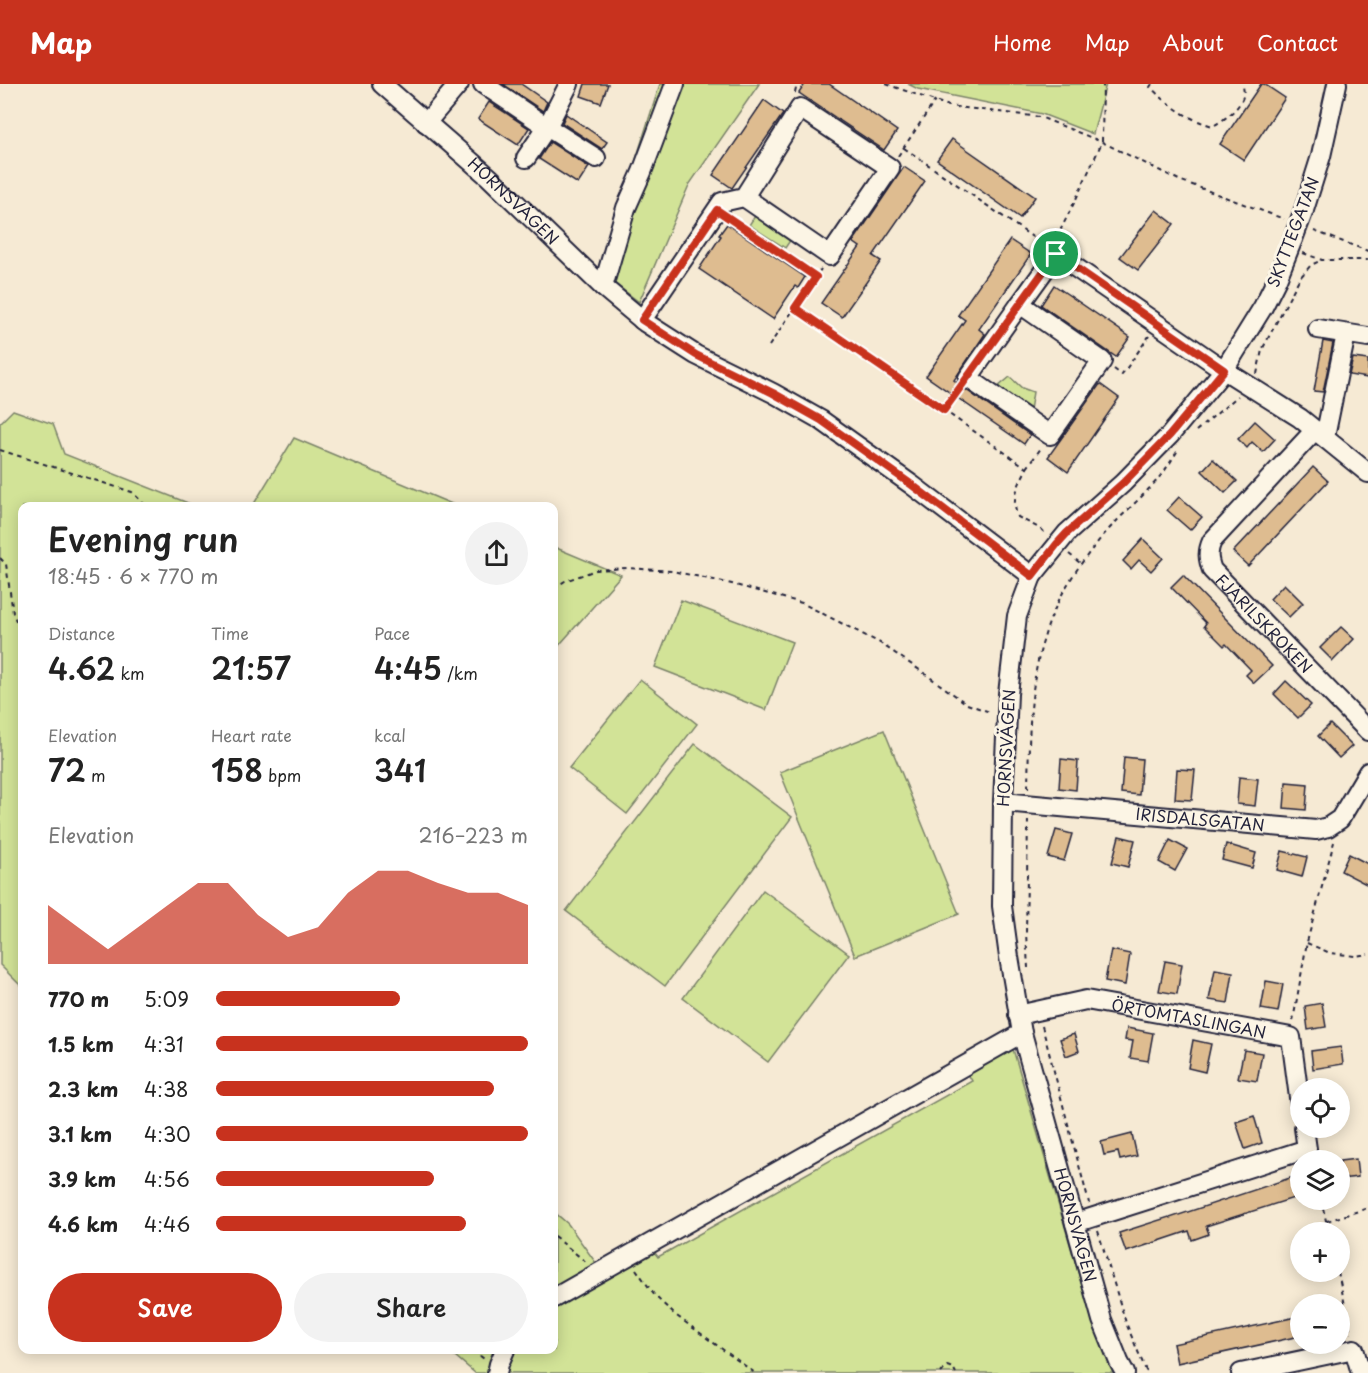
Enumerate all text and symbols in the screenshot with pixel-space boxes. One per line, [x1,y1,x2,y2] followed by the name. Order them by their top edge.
[30,21,92,64] text: Map
[993,26,1052,58] text: Home
[1085,26,1130,58] text: Map
[1163,26,1224,58] text: About
[1257,26,1338,58] text: Contact
[463,151,565,250] street label: HORNSVÄGEN
[1260,173,1324,290] street label: SKYTTEGATAN
[1030,228,1081,279] pin
[1039,237,1072,270] icon: arrive
[48,513,239,563] text: Evening run
[465,522,528,585] button: share
[48,561,218,591] text: 18:45 · 6 × 770 m
[1211,568,1319,678] street label: FJÄRILSKROKEN
[48,621,115,645] text: Distance
[211,621,249,645] text: Time
[374,621,410,645] text: Pace
[48,645,115,690] text: 4.62
[211,645,291,690] text: 21:57
[374,645,442,690] text: 4:45
[115,661,145,685] text: km
[442,661,478,685] text: /km
[990,689,1020,807] street label: HORNSVÄGEN
[48,723,117,747] text: Elevation
[211,723,292,747] text: Heart rate
[374,723,406,747] text: kcal
[48,747,86,792] text: 72
[211,747,263,792] text: 158
[374,747,426,792] text: 341
[86,763,106,787] text: m
[263,763,301,787] text: bpm
[1135,801,1266,836] street label: IRISDALSGATAN
[48,820,134,850] text: Elevation
[418,820,528,850] text: 216–223 m
[48,984,109,1014] text: 770 m
[144,984,189,1014] text: 5:09
[1110,992,1268,1043] street label: ÖRTOMTASLINGAN
[48,1029,114,1059] text: 1.5 km
[144,1029,184,1059] text: 4:31
[48,1074,118,1104] text: 2.3 km
[144,1074,189,1104] text: 4:38
[1290,1078,1350,1354] map controls
[1290,1078,1350,1138] button: locate
[48,1119,112,1149] text: 3.1 km
[144,1119,191,1149] text: 4:30
[1290,1150,1350,1210] button: layers
[48,1164,116,1194] text: 3.9 km
[144,1164,190,1194] text: 4:56
[1049,1165,1104,1284] street label: HORNSVÄGEN
[48,1209,118,1239] text: 4.6 km
[144,1209,190,1239] text: 4:46
[1290,1222,1350,1282] button: +
[48,1273,282,1342] button: Save
[294,1273,528,1342] button: Share
[1290,1294,1350,1354] button: −

